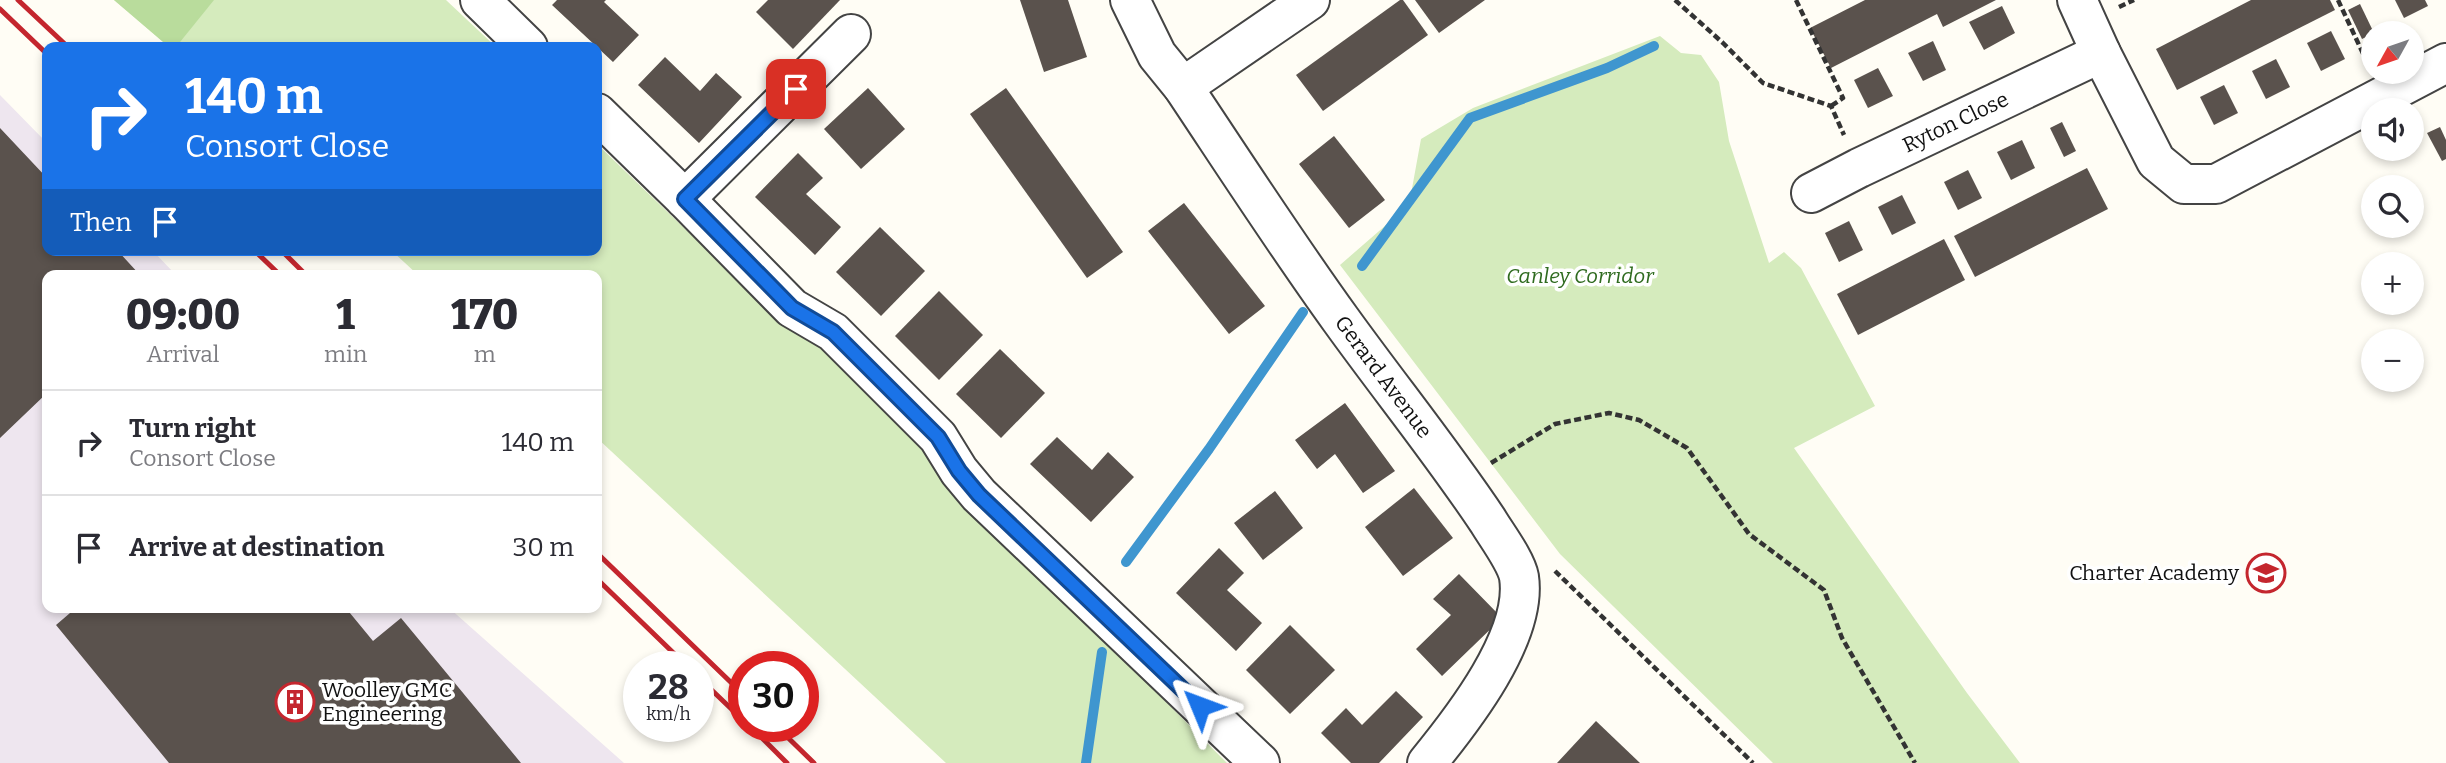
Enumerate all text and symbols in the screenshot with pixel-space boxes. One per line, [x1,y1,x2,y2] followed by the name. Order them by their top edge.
[2361,21,2424,84] north arrow
[2361,21,2424,392] map controls
[766,59,826,119] pin
[185,67,323,126] text: 140 m
[70,70,161,161] icon: right
[777,70,815,108] icon: arrive
[1898,86,2013,158] street label: Ryton Close
[2361,98,2424,161] button: sound
[185,127,389,165] text: Consort Close
[2361,175,2424,238] button: search
[146,203,184,241] icon: arrive
[70,207,132,238] text: Then
[2361,252,2424,315] button: +
[1506,263,1655,289] park label: Canley Corridor
[126,290,240,340] text: 09:00
[336,290,355,340] text: 1
[451,290,518,340] text: 170
[1329,311,1438,443] street label: Gerard Avenue
[2361,329,2424,392] button: −
[147,340,219,368] text: Arrival
[324,340,367,368] text: min
[474,340,496,368] text: m
[129,413,256,444] text: Turn right
[70,424,108,462] icon: right
[502,427,574,458] text: 140 m
[129,444,276,472] text: Consort Close
[70,529,108,567] icon: arrive
[129,532,384,563] text: Arrive at destination
[513,532,574,563] text: 30 m
[2245,552,2287,594] school or university icon: Charter Academy
[2069,560,2240,586] place label: Charter Academy
[728,651,819,742] speed limit sign: 30
[648,666,689,708] text: 28
[1163,669,1237,743] position arrow
[322,677,452,727] place label: Woolley GMC Engineering
[274,681,316,723] building icon: Woolley GMC Engineering
[646,703,691,725] text: km/h

